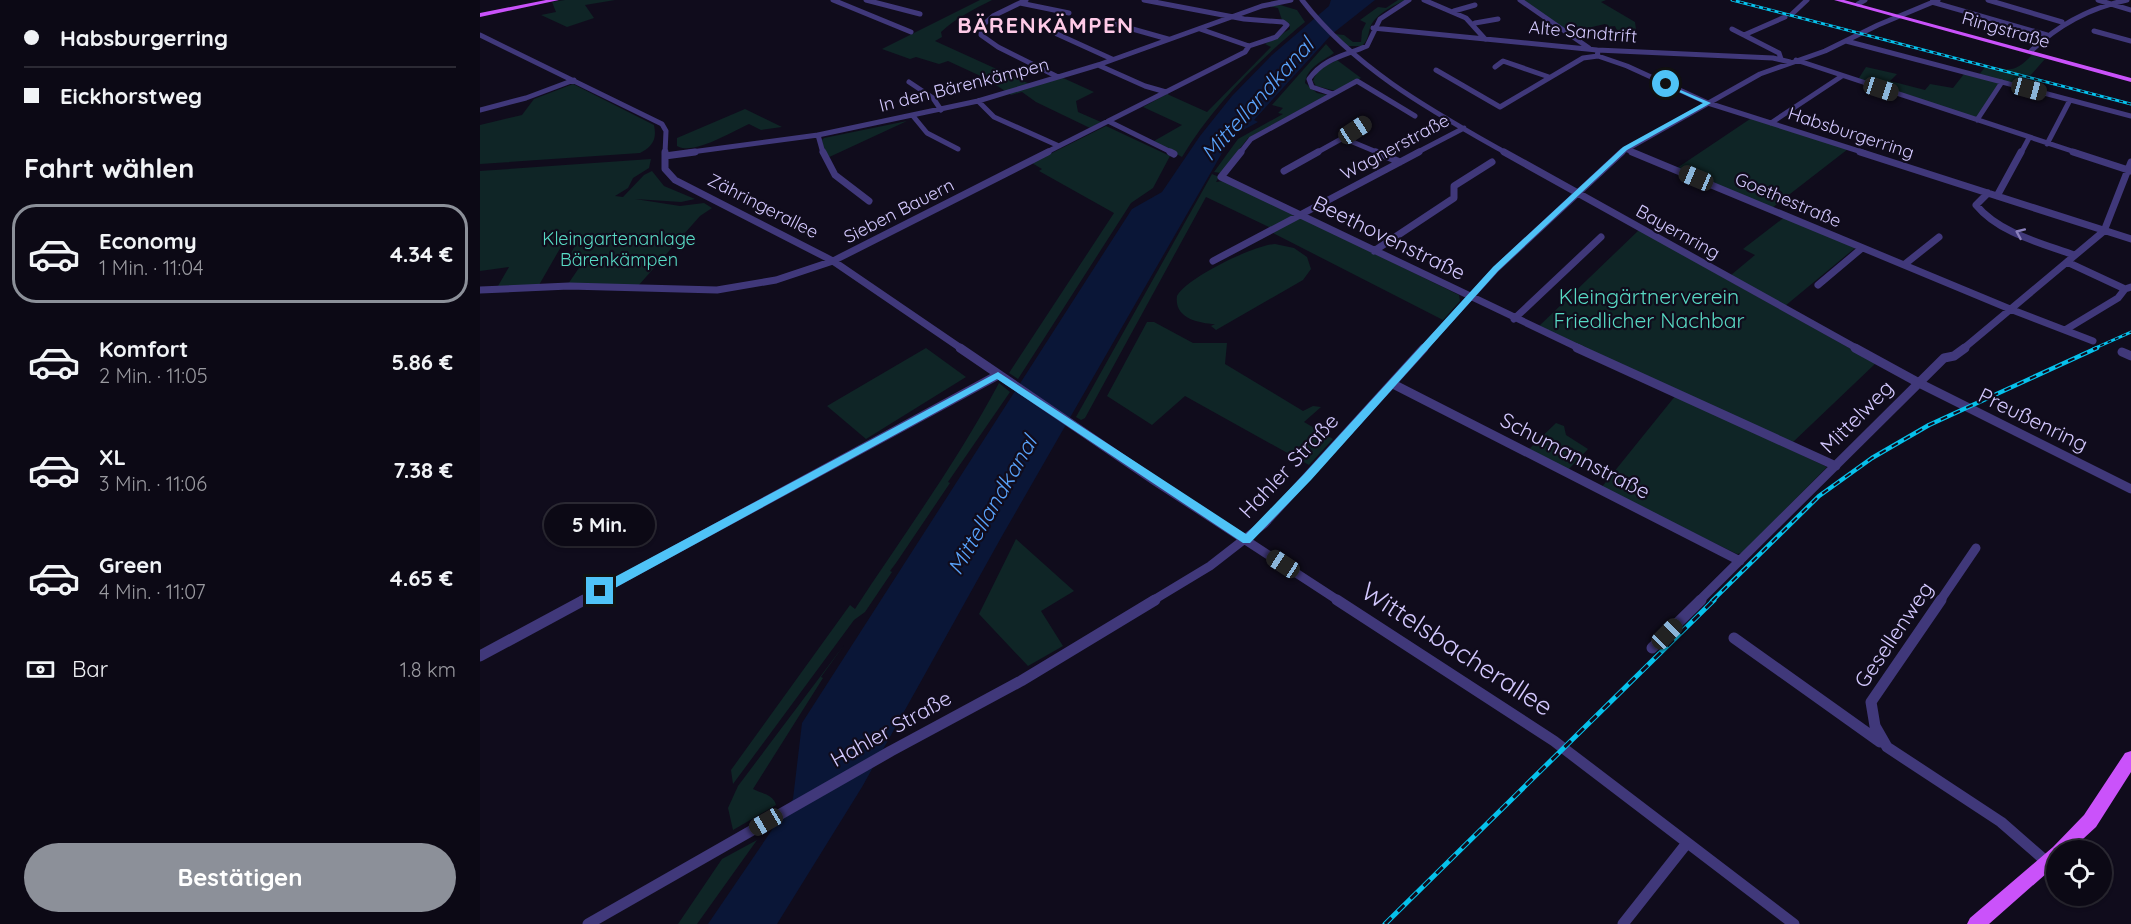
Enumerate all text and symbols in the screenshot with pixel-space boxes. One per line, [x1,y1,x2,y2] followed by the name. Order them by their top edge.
[1959,6,2053,53] street label: Ringstraße
[957,11,1135,39] district label: BÄRENKÄMPEN
[1528,15,1638,48] street label: Alte Sandtrift
[60,24,228,52] text: Habsburgerring
[1194,30,1321,166] water label: Mittellandkanal
[877,52,1051,117] street label: In den Bärenkämpen
[1652,70,1679,97] route start
[1861,75,1901,103] car
[2009,76,2049,102] car
[60,82,202,110] text: Eickhorstweg
[1785,101,1917,164] street label: Habsburgerring
[1336,108,1453,185] street label: Wagnerstraße
[1335,113,1375,147] car
[24,151,194,185] text: Fahrt wählen
[1676,163,1716,193] car
[1732,167,1845,232] street label: Goethestraße
[704,168,822,243] street label: Zähringerallee
[840,173,958,248] street label: Sieben Bauern
[1309,189,1470,285] street label: Beethovenstraße
[1632,199,1724,264] street label: Bayernring
[27,227,81,281] icon: car
[99,227,197,255] text: Economy
[542,227,696,271] park label: Kleingartenanlage Bärenkämpen
[2015,229,2026,241] one-way arrow
[390,240,453,268] text: 4.34 €
[99,255,204,280] text: 1 Min. · 11:04
[1553,283,1745,333] park label: Kleingärtnerverein Friedlicher Nachbar
[27,335,81,389] icon: car
[99,335,188,363] text: Komfort
[392,348,453,376] text: 5.86 €
[99,363,208,388] text: 2 Min. · 11:05
[1814,374,1898,458] street label: Mittelweg
[1974,381,2092,457] street label: Preußenring
[1496,406,1655,504] street label: Schumannstraße
[1233,407,1344,523] street label: Hahler Straße
[941,428,1045,579] water label: Mittellandkanal
[27,443,81,497] icon: car
[99,443,126,471] text: XL
[393,456,453,484] text: 7.38 €
[99,471,207,496] text: 3 Min. · 11:06
[544,504,656,546] callout: 5 Min.
[572,512,627,537] text: 5 Min.
[1263,547,1303,581] car
[27,551,81,605] icon: car
[99,551,162,579] text: Green
[390,564,453,592] text: 4.65 €
[1355,574,1559,723] street label: Wittelsbacherallee
[1848,576,1938,692] street label: Gesellenweg
[586,577,613,604] route end
[99,579,205,604] text: 4 Min. · 11:07
[1648,615,1686,653] car
[24,653,57,686] icon: cash
[72,655,108,683] text: Bar
[400,657,456,682] text: 1.8 km
[826,684,955,772] street label: Hahler Straße
[746,805,786,839] car
[2046,840,2112,906] map controls
[2046,840,2112,906] button: locate
[24,843,456,912] button: Bestätigen

